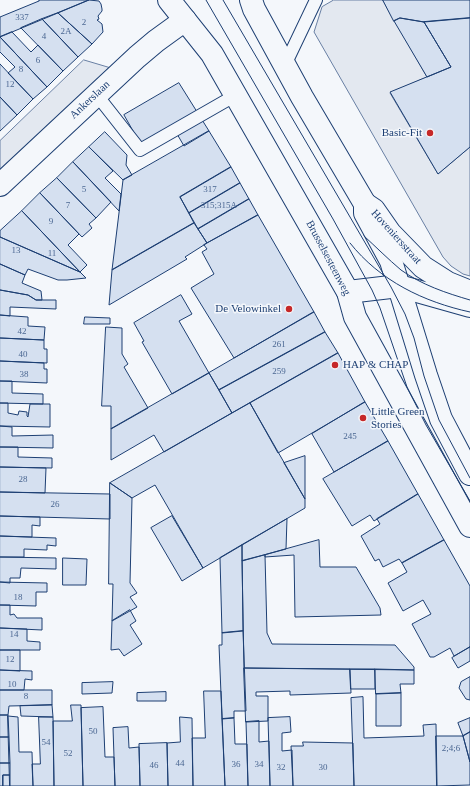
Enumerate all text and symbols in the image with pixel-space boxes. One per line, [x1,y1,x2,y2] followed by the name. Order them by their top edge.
[15,13,29,23] house number: 337
[82,18,86,28] house number: 2
[61,27,71,37] house number: 2A
[42,32,46,42] house number: 4
[36,56,40,66] house number: 6
[19,65,23,75] house number: 8
[67,78,113,122] street label: Ankerslaan
[6,80,14,90] house number: 12
[382,126,422,140] place label: Basic-Fit
[425,128,435,138] marker: Basic-Fit
[82,185,86,195] house number: 5
[203,185,217,195] house number: 317
[66,201,70,211] house number: 7
[201,201,237,211] house number: 315;315A
[368,207,424,267] street label: Hoveniersstraat
[49,217,53,227] house number: 9
[303,218,353,298] street label: Brusselsesteenweg
[12,246,20,256] house number: 13
[48,249,56,259] house number: 11
[215,302,281,316] place label: De Velowinkel
[284,304,294,314] marker: De Velowinkel
[18,327,26,337] house number: 42
[272,340,286,350] house number: 261
[18,350,28,360] house number: 40
[343,358,408,372] place label: HAP & CHAP
[330,360,340,370] marker: HAP & CHAP
[272,367,286,377] house number: 259
[20,370,28,380] house number: 38
[371,405,424,431] place label: Little Green Stories
[358,413,368,423] marker: Little Green Stories
[343,432,357,442] house number: 245
[18,475,28,485] house number: 28
[50,500,60,510] house number: 26
[14,593,22,603] house number: 18
[10,630,18,640] house number: 14
[6,655,14,665] house number: 12
[8,680,16,690] house number: 10
[24,692,28,702] house number: 8
[88,727,98,737] house number: 50
[42,738,50,748] house number: 54
[442,744,460,754] house number: 2;4;6
[64,749,72,759] house number: 52
[176,759,184,769] house number: 44
[232,760,240,770] house number: 36
[254,760,264,770] house number: 34
[150,761,158,771] house number: 46
[276,763,286,773] house number: 32
[318,763,328,773] house number: 30

